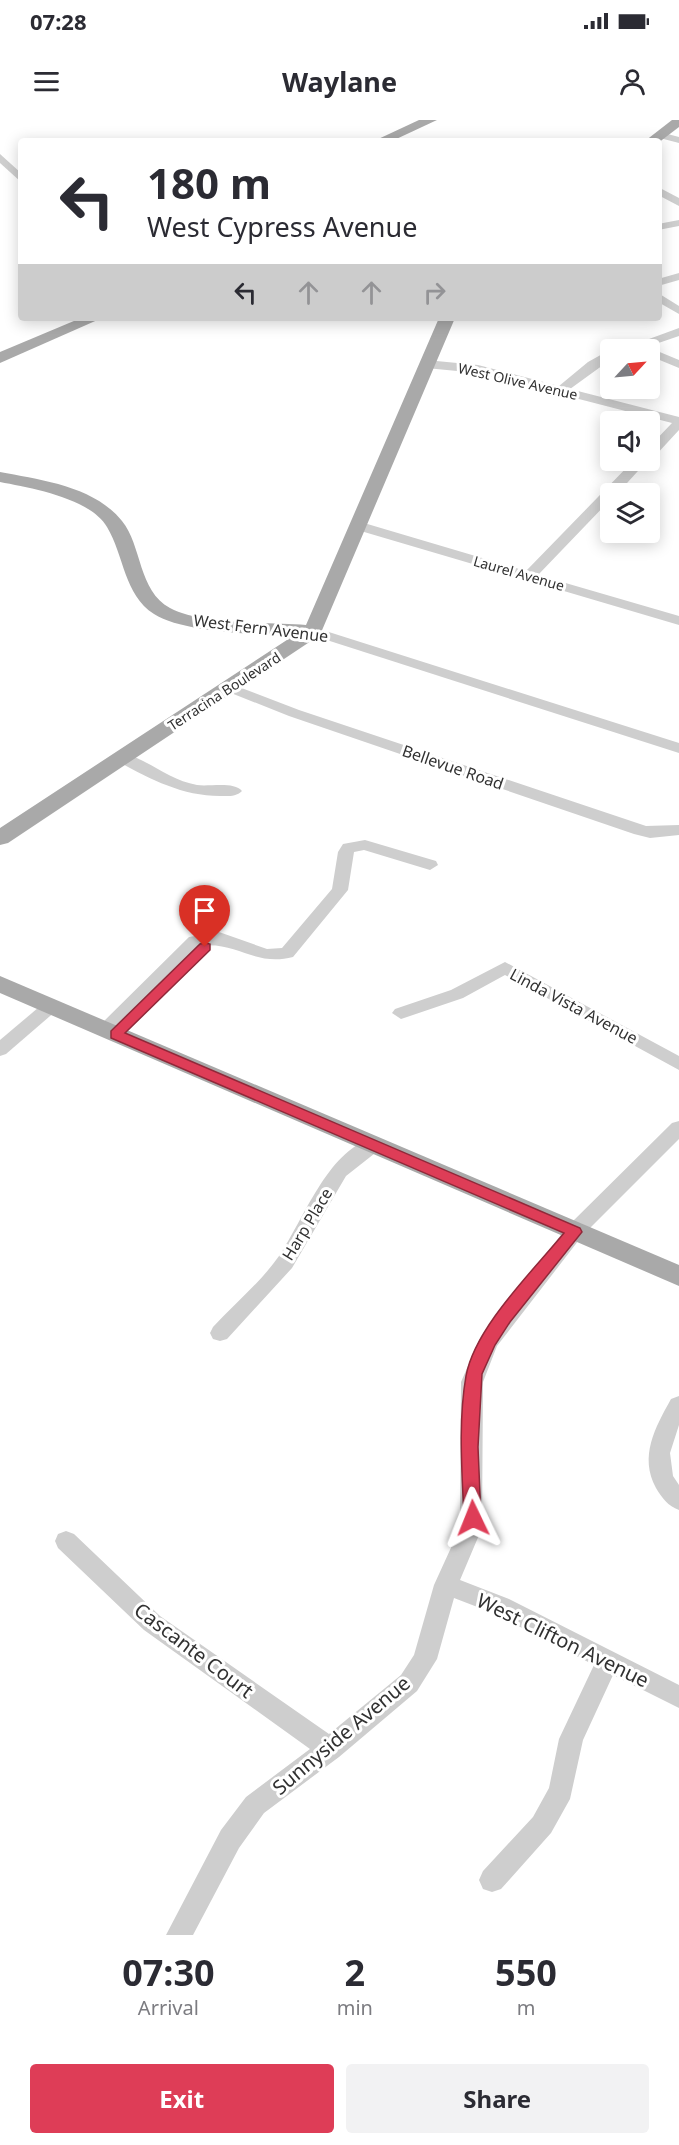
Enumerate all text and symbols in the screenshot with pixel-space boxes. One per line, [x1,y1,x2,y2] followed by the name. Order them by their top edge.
[30,6,87,36] text: 07:28
[282,63,397,100] text: Waylane
[30,65,63,98] icon: menu
[616,65,649,98] icon: person
[147,154,271,211] text: 180 m
[48,162,126,240] icon: left
[147,208,417,245] text: West Cypress Avenue
[229,276,262,309] icon: left
[292,276,325,309] icon: ahead
[355,276,388,309] icon: ahead
[418,276,451,309] icon: right
[600,339,660,399] north arrow
[600,339,660,543] map controls
[456,358,580,404] street label: West Olive Avenue
[600,411,660,471] button: sound
[600,483,660,543] button: layers
[471,551,567,595] street label: Laurel Avenue
[192,609,330,647] street label: West Fern Avenue
[164,647,284,735] street label: Terracina Boulevard
[399,739,507,795] street label: Bellevue Road
[179,885,230,947] pin
[188,894,221,927] icon: arrive
[506,963,642,1049] street label: Linda Vista Avenue
[277,1184,337,1264] street label: Harp Place
[441,1486,505,1550] position arrow
[472,1587,654,1693] street label: West Clifton Avenue
[129,1596,259,1704] street label: Cascante Court
[266,1669,416,1801] street label: Sunnyside Avenue
[122,1948,215,1997] text: 07:30
[345,1948,365,1997] text: 2
[495,1948,557,1997] text: 550
[138,1994,199,2021] text: Arrival
[337,1994,373,2021] text: min
[517,1994,535,2021] text: m
[30,2064,334,2133] button: Exit
[346,2064,649,2133] button: Share

